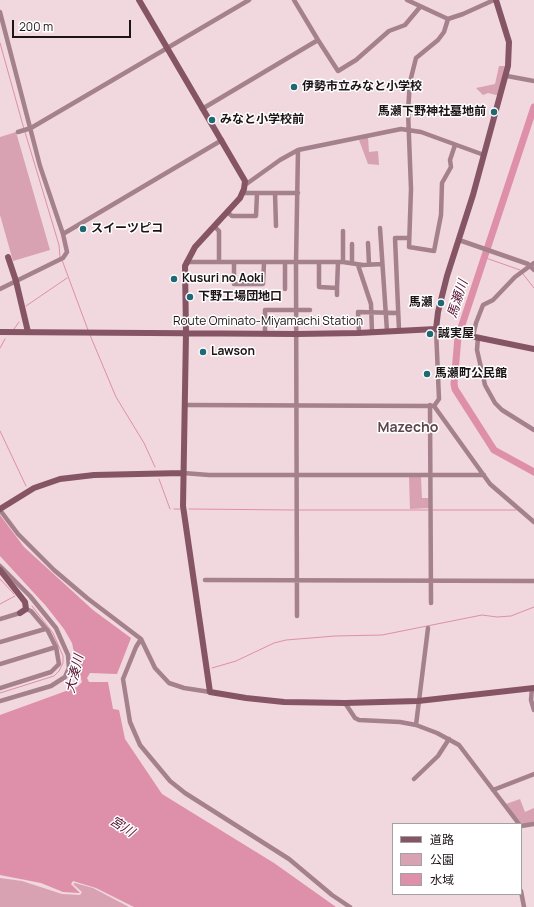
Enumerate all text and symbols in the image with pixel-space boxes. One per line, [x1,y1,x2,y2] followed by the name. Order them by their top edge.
[14,12,133,38] scale bar
[19,18,53,35] text: 200 m
[302,80,422,94] place label: 伊勢市立みなと小学校
[289,82,299,92] marker: 伊勢市立みなと小学校
[378,105,486,119] place label: 馬瀬下野神社墓地前
[489,107,499,117] marker: 馬瀬下野神社墓地前
[220,113,304,127] place label: みなと小学校前
[207,115,217,125] marker: みなと小学校前
[91,222,163,236] place label: スイーツピコ
[78,224,88,234] marker: スイーツピコ
[182,272,264,286] place label: Kusuri no Aoki
[169,274,179,284] marker: Kusuri no Aoki
[445,278,471,320] water label: 馬瀬川
[198,290,282,304] place label: 下野工場団地口
[185,292,195,302] marker: 下野工場団地口
[409,296,433,310] place label: 馬瀬
[436,298,446,308] marker: 馬瀬
[173,315,363,329] street label: Route Ominato-Miyamachi Station
[438,327,474,341] place label: 誠実屋
[425,329,435,339] marker: 誠実屋
[211,345,255,359] place label: Lawson
[198,347,208,357] marker: Lawson
[435,367,507,381] place label: 馬瀬町公民館
[422,369,432,379] marker: 馬瀬町公民館
[378,420,438,436] district label: Mazecho
[63,653,87,695] water label: 大湊川
[107,813,137,841] water label: 宮川
[392,823,522,895] legend
[430,831,454,848] text: 道路
[430,851,454,868] text: 公園
[430,871,454,888] text: 水域

